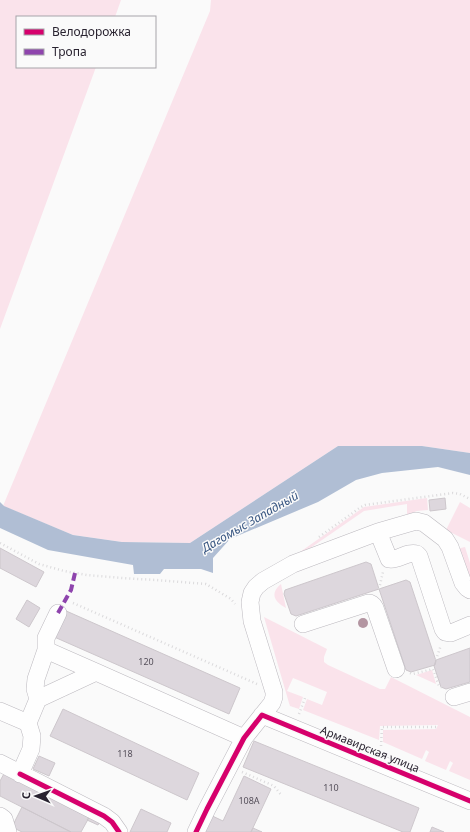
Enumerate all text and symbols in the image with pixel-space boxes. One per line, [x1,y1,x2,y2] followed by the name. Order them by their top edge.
[16,16,156,68] legend
[52,23,131,40] text: Велодорожка
[52,43,87,60] text: Тропа
[196,487,301,557] water label: Дагомыс Западный
[138,655,154,668] house number: 120
[318,722,422,775] street label: Армавирская улица
[117,747,133,760] house number: 118
[16,776,56,816] north arrow
[323,781,339,794] house number: 110
[18,792,33,799] text: С
[238,794,260,807] house number: 108А

